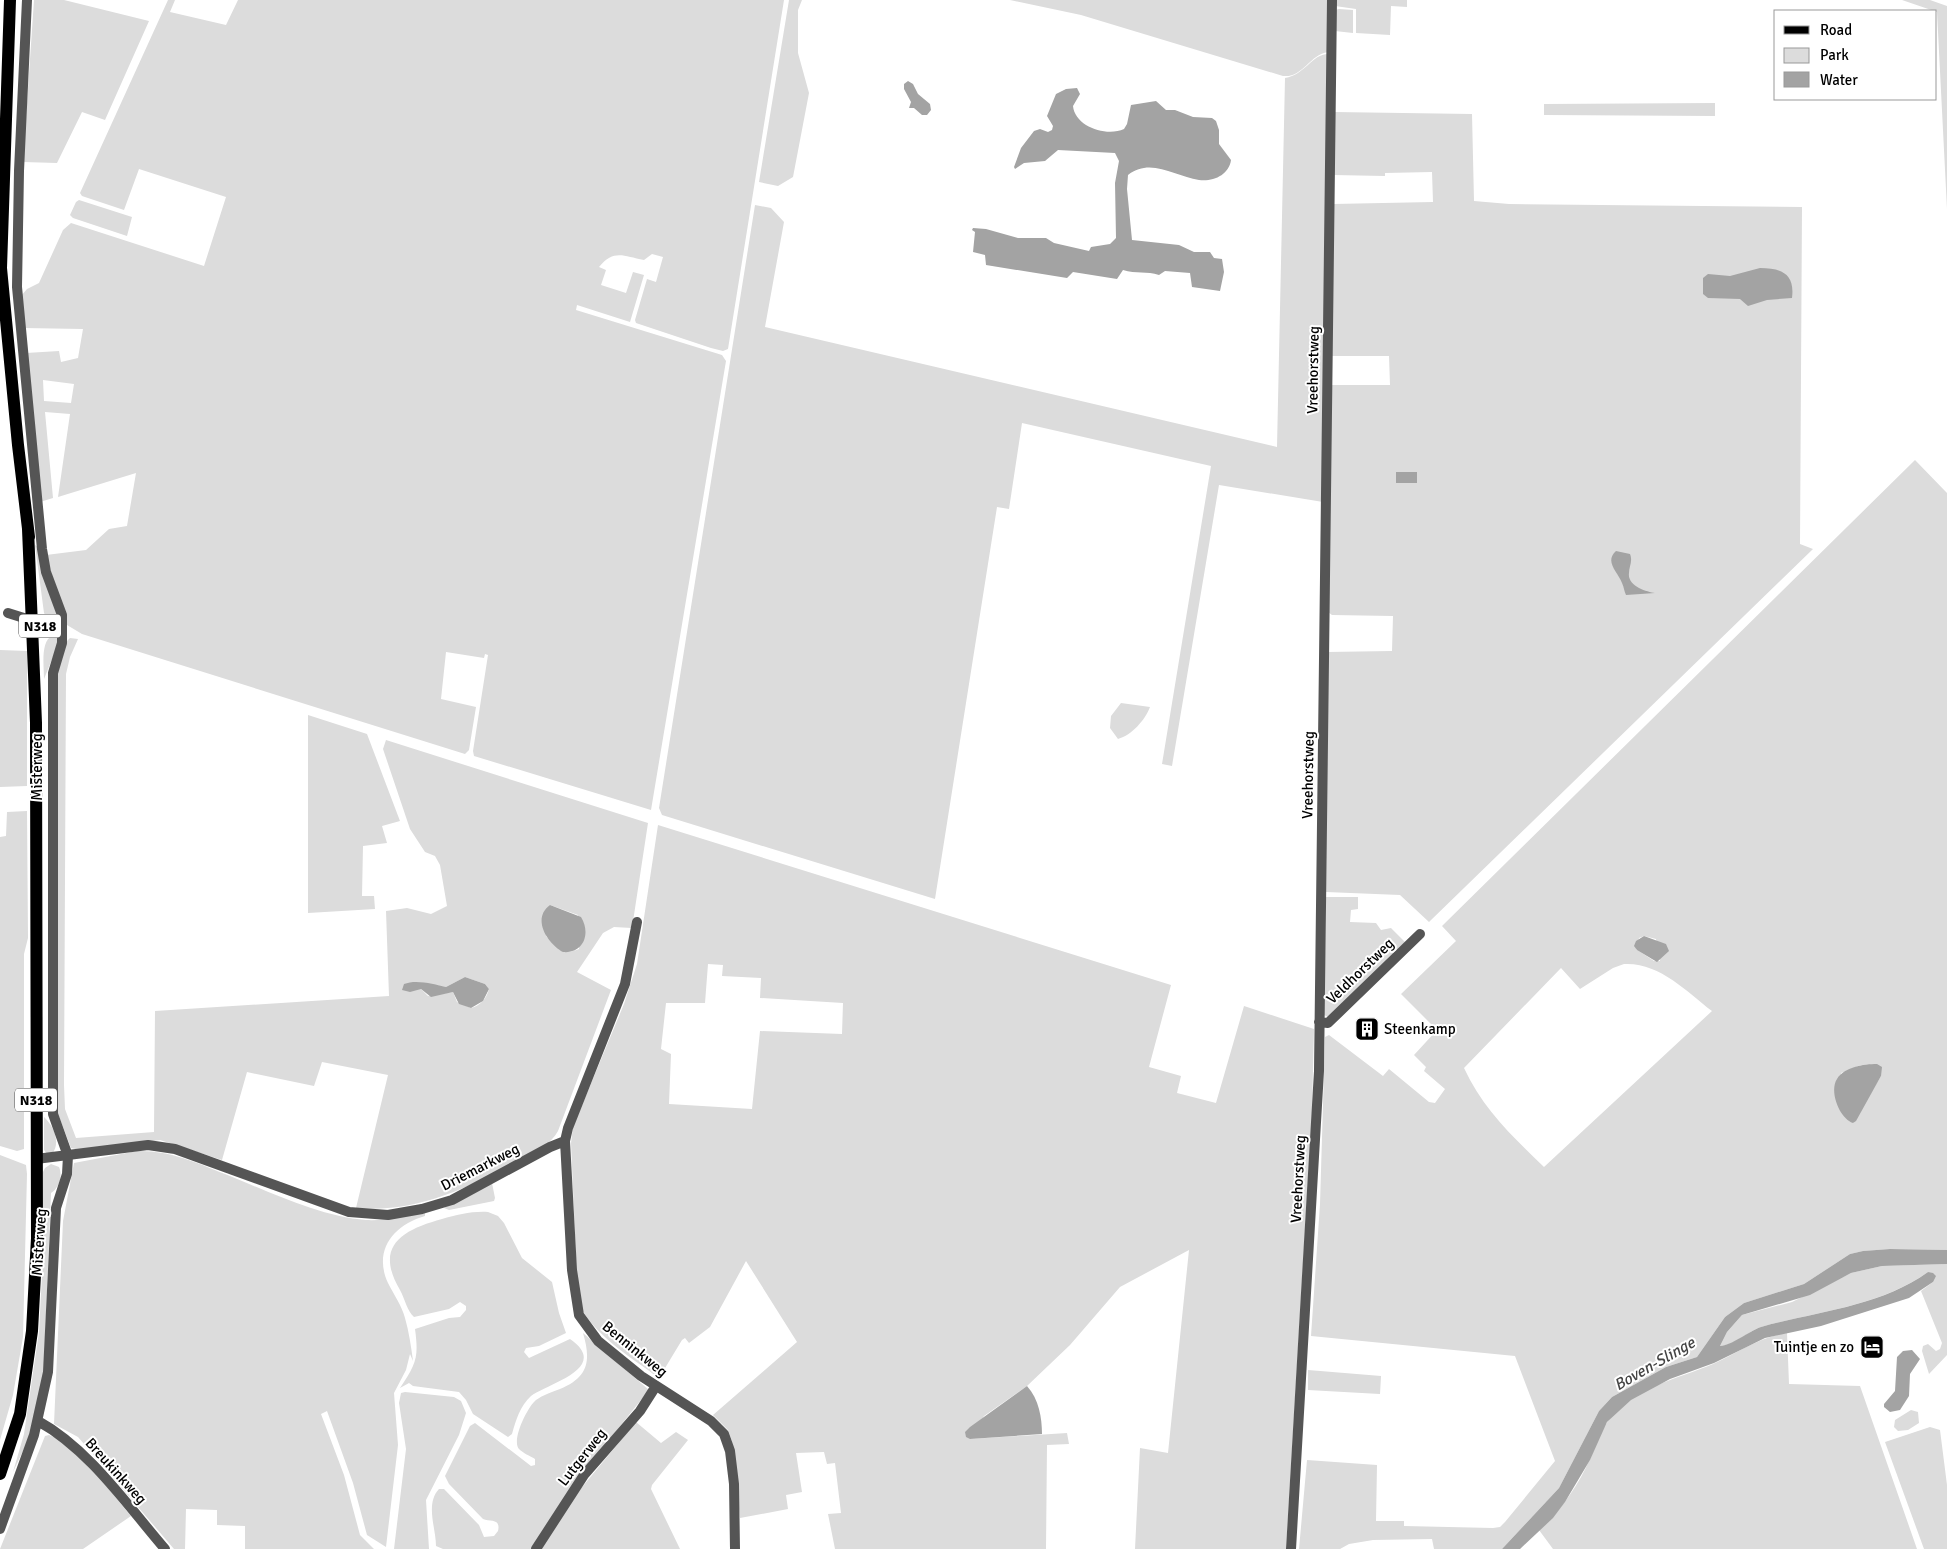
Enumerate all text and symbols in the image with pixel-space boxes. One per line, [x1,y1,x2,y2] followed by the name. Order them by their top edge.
[1774,10,1937,100] legend
[1820,21,1852,39] text: Road
[1820,46,1849,64] text: Park
[1820,71,1858,89] text: Water
[1303,326,1323,414] street label: Vreehorstweg
[19,614,61,638] road number: N318
[1298,731,1318,819] street label: Vreehorstweg
[28,733,46,801] street label: Misterweg
[1322,934,1398,1008] street label: Veldhorstweg
[1354,1016,1380,1042] building icon: Steenkamp
[1384,1020,1456,1038] place label: Steenkamp
[15,1088,57,1112] road number: N318
[1287,1135,1309,1223] street label: Vreehorstweg
[438,1139,522,1194] street label: Driemarkweg
[28,1208,50,1276] street label: Misterweg
[599,1317,671,1381] street label: Benninkweg
[1610,1332,1699,1395] water label: Boven-Slinge
[1859,1334,1885,1360] hotel icon: Tuintje en zo
[1774,1338,1854,1356] place label: Tuintje en zo
[554,1425,610,1489] street label: Lutgerweg
[82,1434,151,1508] street label: Breukinkweg

